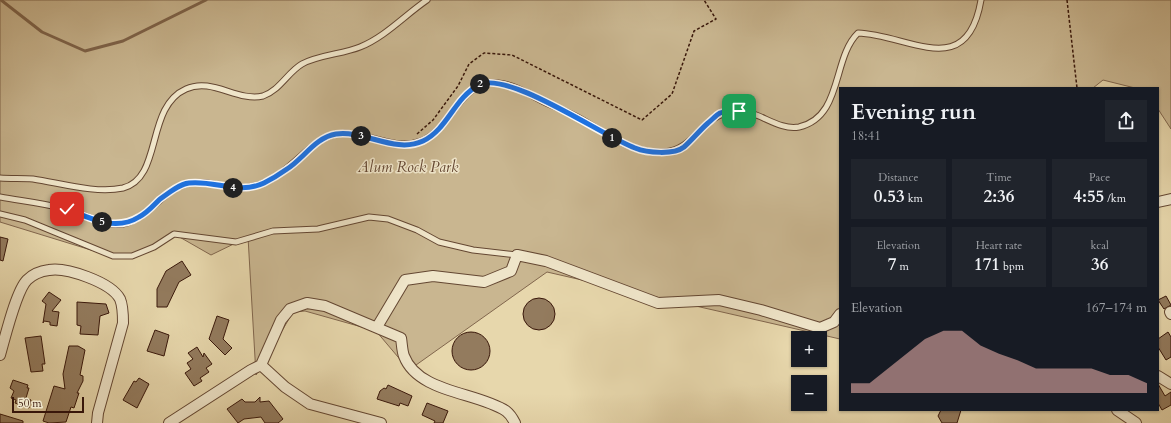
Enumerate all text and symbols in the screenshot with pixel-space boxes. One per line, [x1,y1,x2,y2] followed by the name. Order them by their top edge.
[470,74,490,94] pin: 2
[477,76,483,91] text: 2
[722,94,756,128] pin
[851,97,976,127] text: Evening run
[728,100,750,122] icon: arrive
[1105,100,1147,142] button: share
[351,126,371,146] pin: 3
[851,127,881,145] text: 18:41
[358,128,364,143] text: 3
[602,128,622,148] pin: 1
[609,130,615,145] text: 1
[357,157,459,177] park label: Alum Rock Park
[878,170,918,185] text: Distance
[986,170,1012,185] text: Time
[1089,170,1110,185] text: Pace
[223,178,243,198] pin: 4
[230,180,236,195] text: 4
[874,185,905,208] text: 0.53
[983,185,1015,208] text: 2:36
[1073,185,1104,208] text: 4:55
[905,191,923,206] text: km
[1104,191,1126,206] text: /km
[50,192,84,226] pin
[56,198,78,220] icon: check
[92,212,112,232] pin: 5
[99,214,105,229] text: 5
[876,238,920,253] text: Elevation
[976,238,1022,253] text: Heart rate
[1090,238,1109,253] text: kcal
[888,253,897,276] text: 7
[974,253,1000,276] text: 171
[1091,253,1108,276] text: 36
[897,259,909,274] text: m
[1000,259,1024,274] text: bpm
[851,299,903,317] text: Elevation
[1085,299,1147,317] text: 167–174 m
[791,331,827,411] map controls
[791,331,827,367] button: +
[791,375,827,411] button: −
[12,395,84,414] scale bar
[18,396,42,411] text: 50 m

